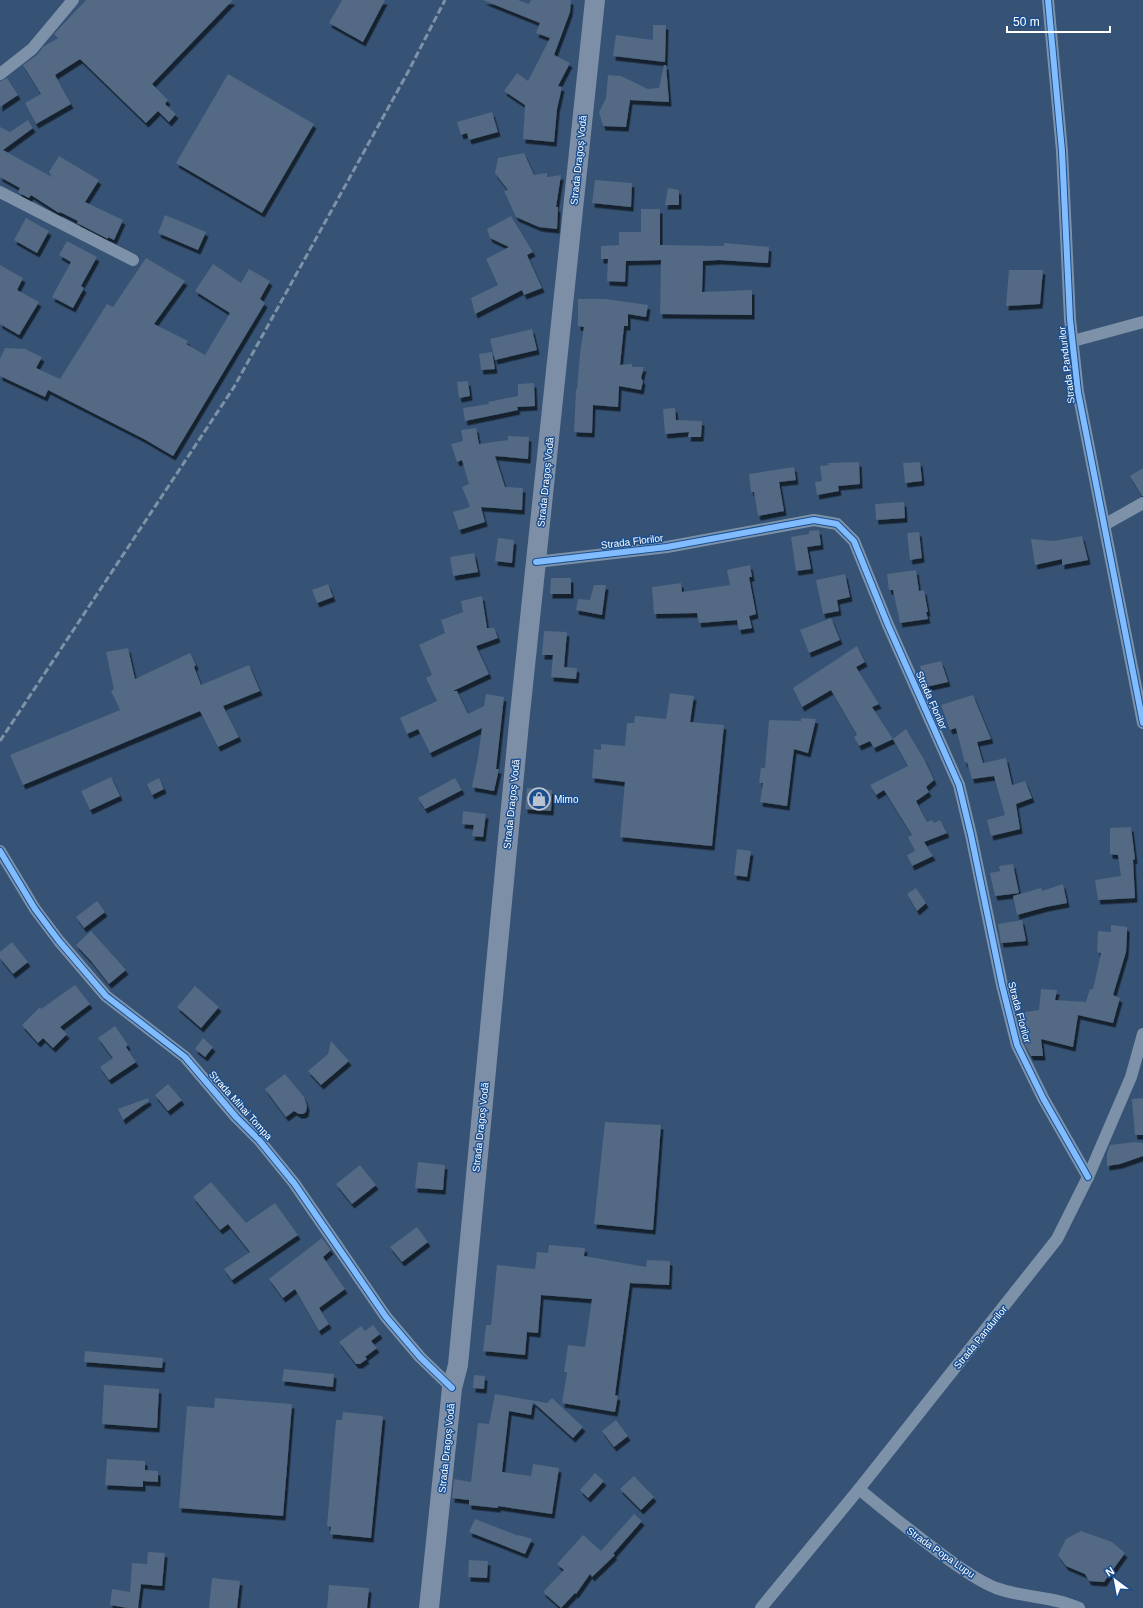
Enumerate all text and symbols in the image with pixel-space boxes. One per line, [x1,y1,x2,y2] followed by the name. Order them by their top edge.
[1007,8,1110,34] scale bar
[1013,15,1040,29] text: 50 m
[568,114,589,205] street label: Strada Dragoș Vodă
[1056,325,1077,404] street label: Strada Pandurilor
[535,436,556,527] street label: Strada Dragoș Vodă
[600,532,665,551] street label: Strada Florilor
[914,669,950,732] street label: Strada Florilor
[501,758,522,849] street label: Strada Dragoș Vodă
[526,786,552,812] shop icon: Mimo
[554,794,579,805] place label: Mimo
[1006,980,1033,1045] street label: Strada Florilor
[207,1069,275,1142] street label: Strada Mihai Tompa
[470,1081,491,1172] street label: Strada Dragoș Vodă
[952,1303,1010,1371] street label: Strada Pandurilor
[436,1402,457,1493] street label: Strada Dragoș Vodă
[905,1525,977,1580] street label: Strada Popa Lupu
[1095,1560,1135,1600] north arrow
[1103,1564,1116,1579] text: N

